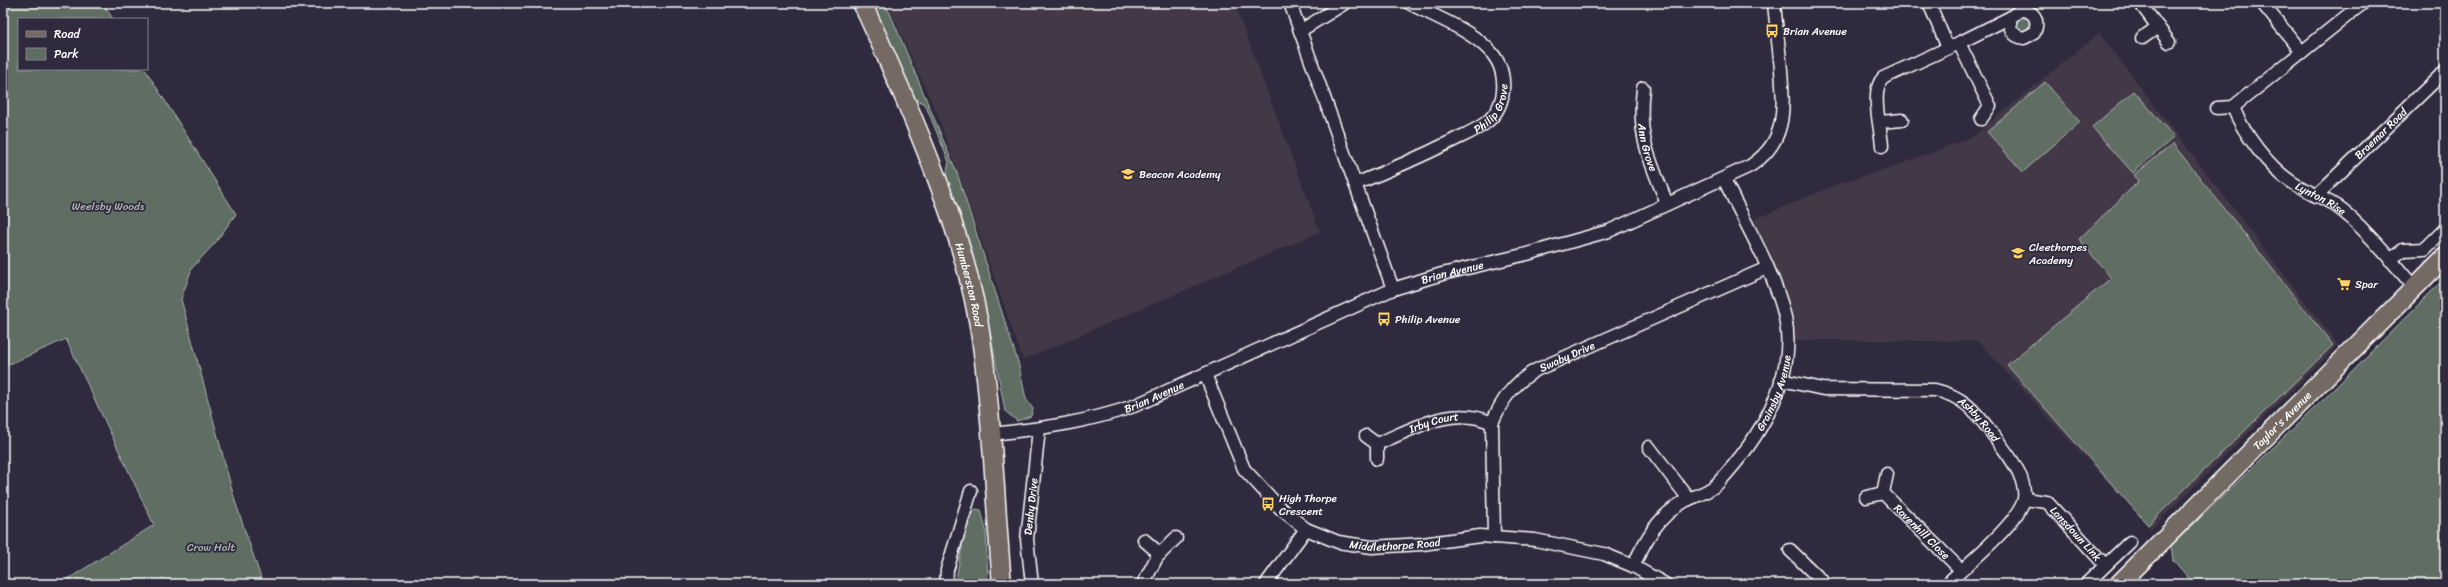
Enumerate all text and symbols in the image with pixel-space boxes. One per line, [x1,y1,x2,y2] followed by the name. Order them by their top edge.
[18,18,148,70] legend
[1783,22,1847,41] place label: Brian Avenue
[54,23,81,45] text: Road
[1764,23,1780,39] bus stop icon: Brian Avenue
[54,43,79,65] text: Park
[1470,83,1513,138] street label: Philip Grove
[2350,102,2412,164] street label: Braemar Road
[1632,121,1663,175] street label: Ann Grove
[1139,165,1221,184] place label: Beacon Academy
[1120,166,1136,182] school or university icon: Beacon Academy
[2292,177,2351,220] street label: Lynton Rise
[72,197,145,216] park label: Weelsby Woods
[2028,238,2087,270] place label: Cleethorpes Academy
[950,240,989,329] street label: Humberston Road
[2010,245,2026,261] school or university icon: Cleethorpes Academy
[1419,255,1486,289] street label: Brian Avenue
[2355,275,2379,294] place label: Spar
[2336,276,2352,292] supermarket icon: Spar
[1395,310,1461,329] place label: Philip Avenue
[1376,311,1392,327] bus stop icon: Philip Avenue
[1536,335,1598,377] street label: Swaby Drive
[1751,353,1796,435] street label: Grainsby Avenue
[1121,375,1187,418] street label: Brian Avenue
[2248,386,2316,454] street label: Taylor's Avenue
[1953,391,2006,447] street label: Ashby Road
[1405,407,1459,439] street label: Irby Court
[1018,477,1043,536] street label: Denby Drive
[1279,489,1338,521] place label: High Thorpe Crescent
[1260,496,1276,512] bus stop icon: High Thorpe Crescent
[1889,499,1955,564] street label: Ravenhill Close
[2045,502,2107,566] street label: Lansdown Link
[1348,532,1443,557] street label: Middlethorpe Road
[187,538,236,557] park label: Crow Holt

